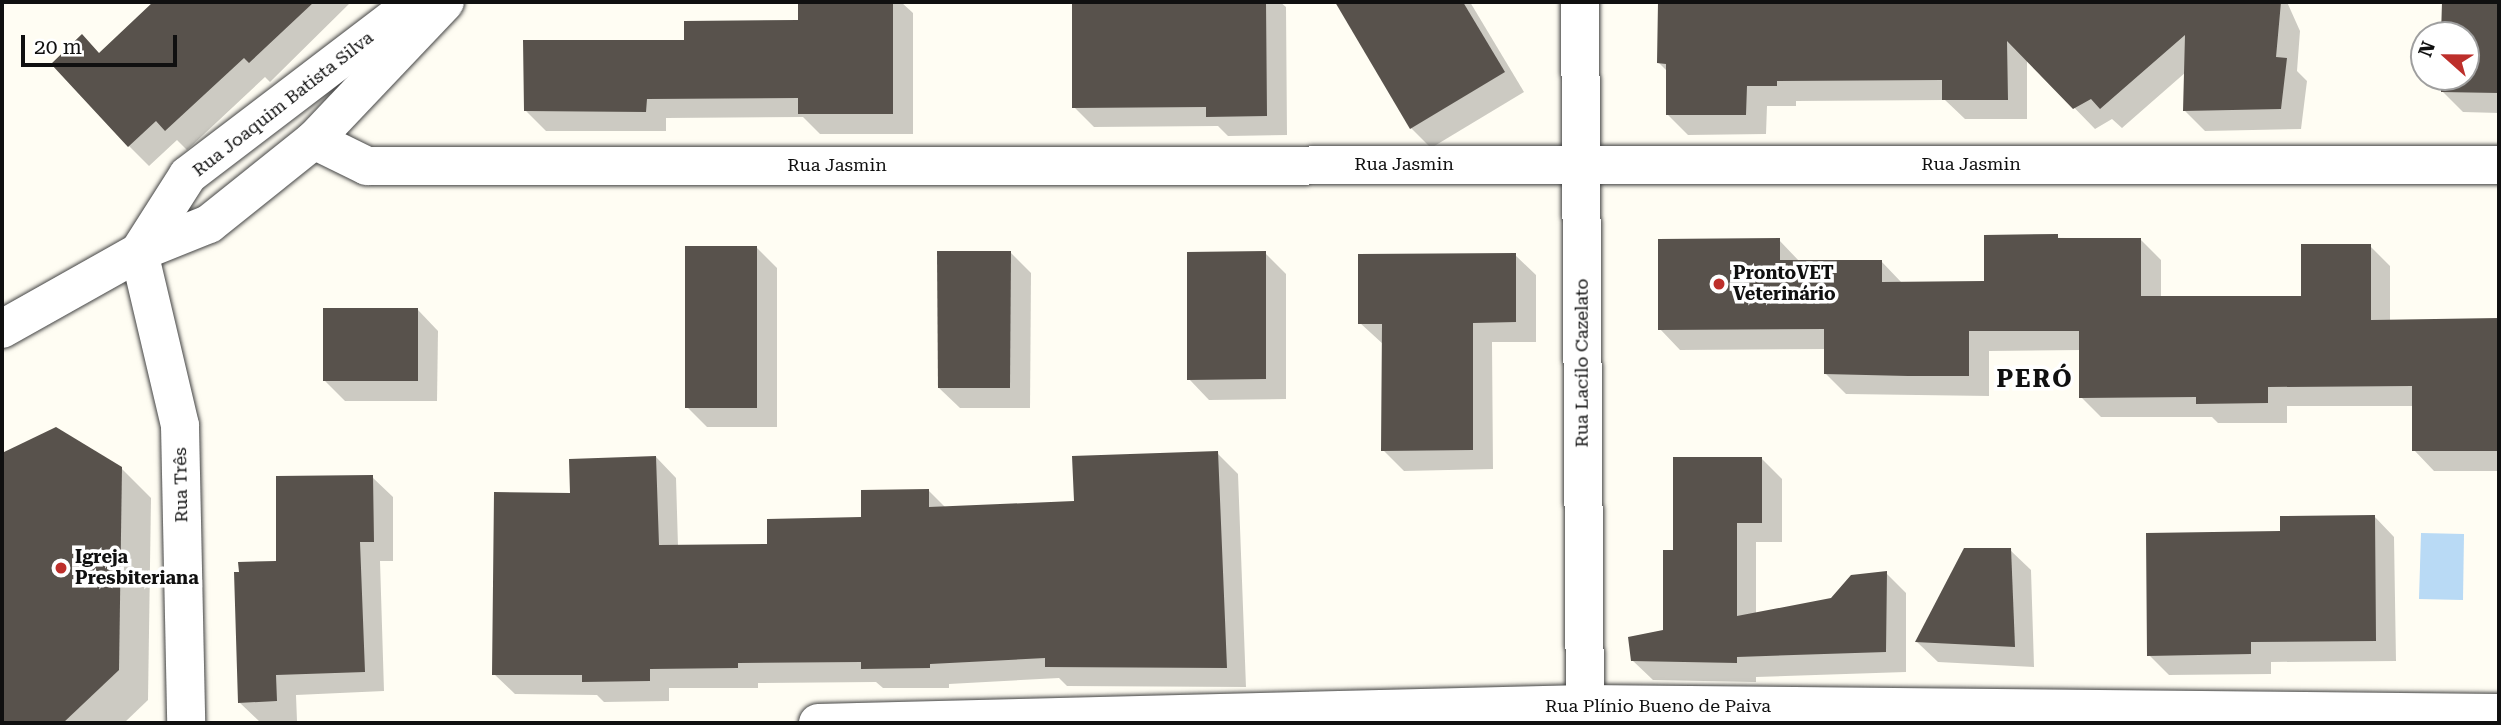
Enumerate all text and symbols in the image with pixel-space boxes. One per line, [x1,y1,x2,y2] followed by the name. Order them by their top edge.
[24,21,180,65] scale bar
[2410,21,2480,91] north arrow
[188,27,378,181] street label: Rua Joaquim Batista Silva
[34,35,82,59] text: 20 m
[2413,38,2440,60] text: N
[1354,153,1454,175] street label: Rua Jasmin
[1921,153,2021,175] street label: Rua Jasmin
[787,154,887,176] street label: Rua Jasmin
[1733,263,1836,306] place label: ProntoVET Veterinário
[1711,276,1727,292] marker: ProntoVET Veterinário
[1571,278,1593,448] street label: Rua Lacílo Cazelato
[1997,366,2073,394] district label: PERÓ
[170,447,192,523] street label: Rua Três
[75,547,199,590] place label: Igreja Presbiteriana
[53,560,69,576] marker: Igreja Presbiteriana
[1545,695,1771,717] street label: Rua Plínio Bueno de Paiva

